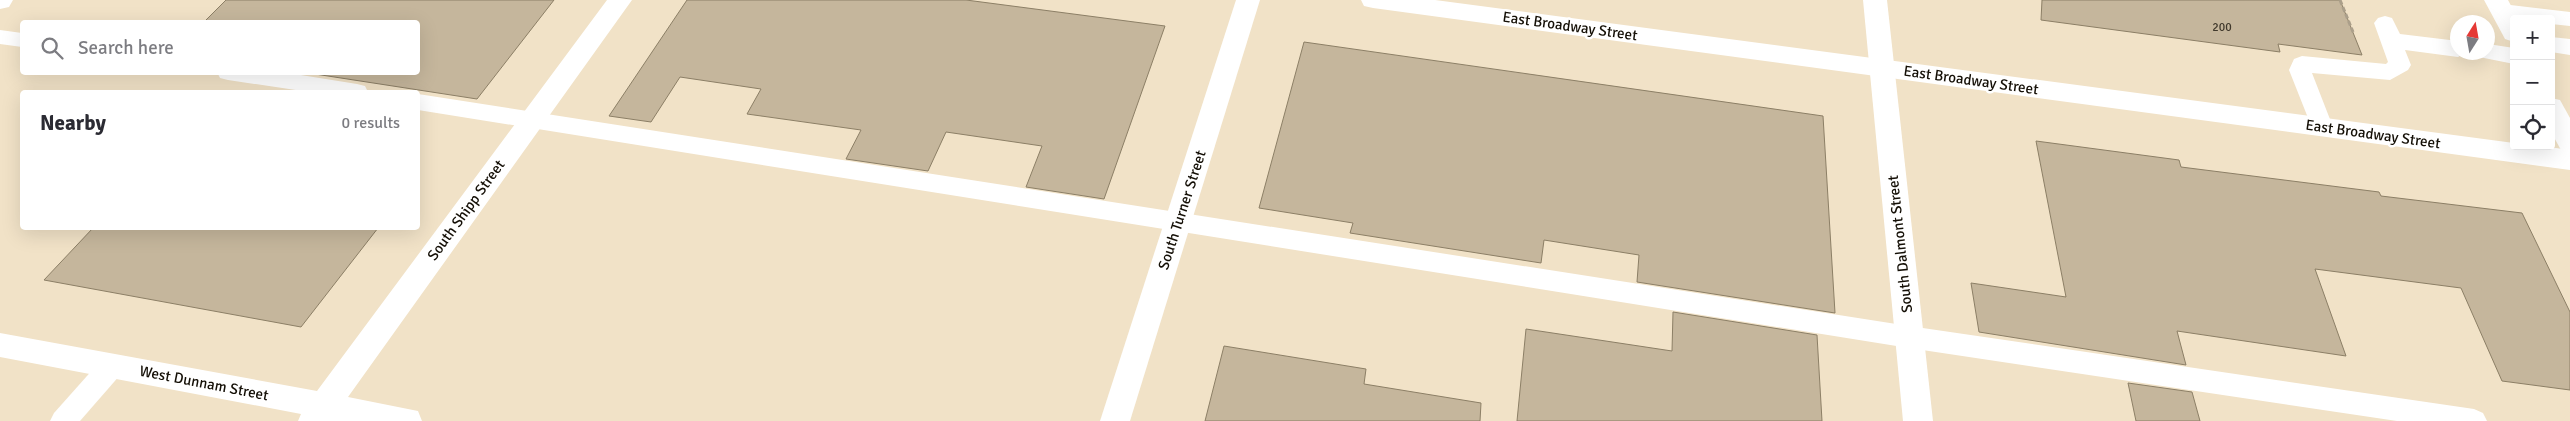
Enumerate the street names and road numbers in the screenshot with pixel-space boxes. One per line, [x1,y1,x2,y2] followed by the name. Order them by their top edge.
[1501,8,1639,44] street label: East Broadway Street
[1902,62,2040,98] street label: East Broadway Street
[2304,116,2442,152] street label: East Broadway Street
[1154,148,1210,272] street label: South Turner Street
[423,156,509,264] street label: South Shipp Street
[1884,174,1916,314] street label: South Dalmont Street
[138,362,270,404] street label: West Dunnam Street

